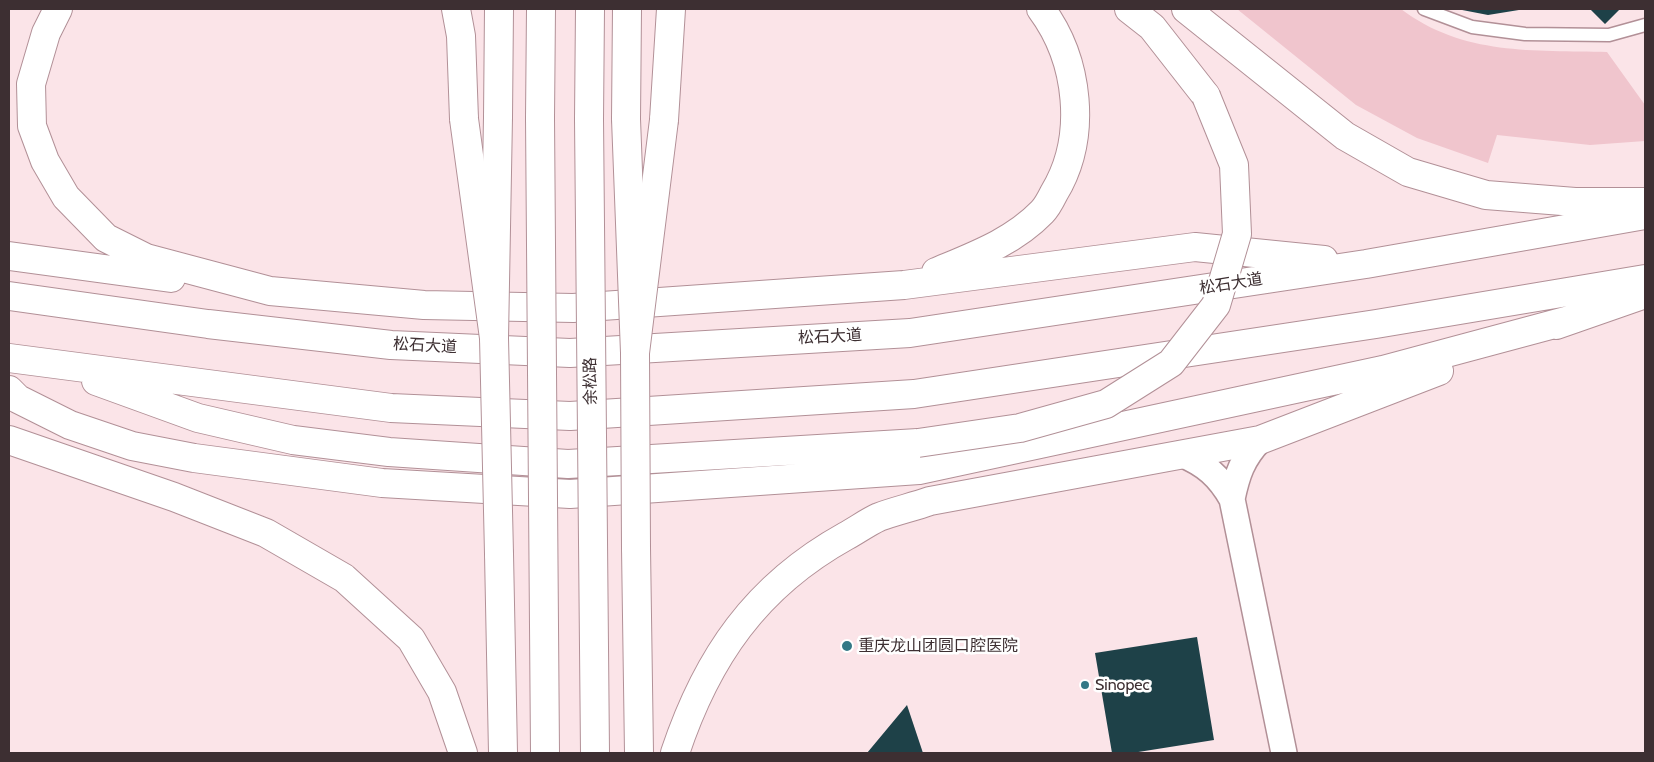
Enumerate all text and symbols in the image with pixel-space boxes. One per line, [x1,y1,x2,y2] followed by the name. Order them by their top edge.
[1198,270,1264,298] street label: 松石大道
[798,326,862,348] street label: 松石大道
[393,335,457,357] street label: 松石大道
[581,357,601,405] street label: 余松路
[858,636,1018,656] place label: 重庆龙山团圆口腔医院
[840,639,854,653] marker: 重庆龙山团圆口腔医院
[1095,675,1150,695] place label: Sinopec
[1079,679,1091,691] marker: Sinopec

